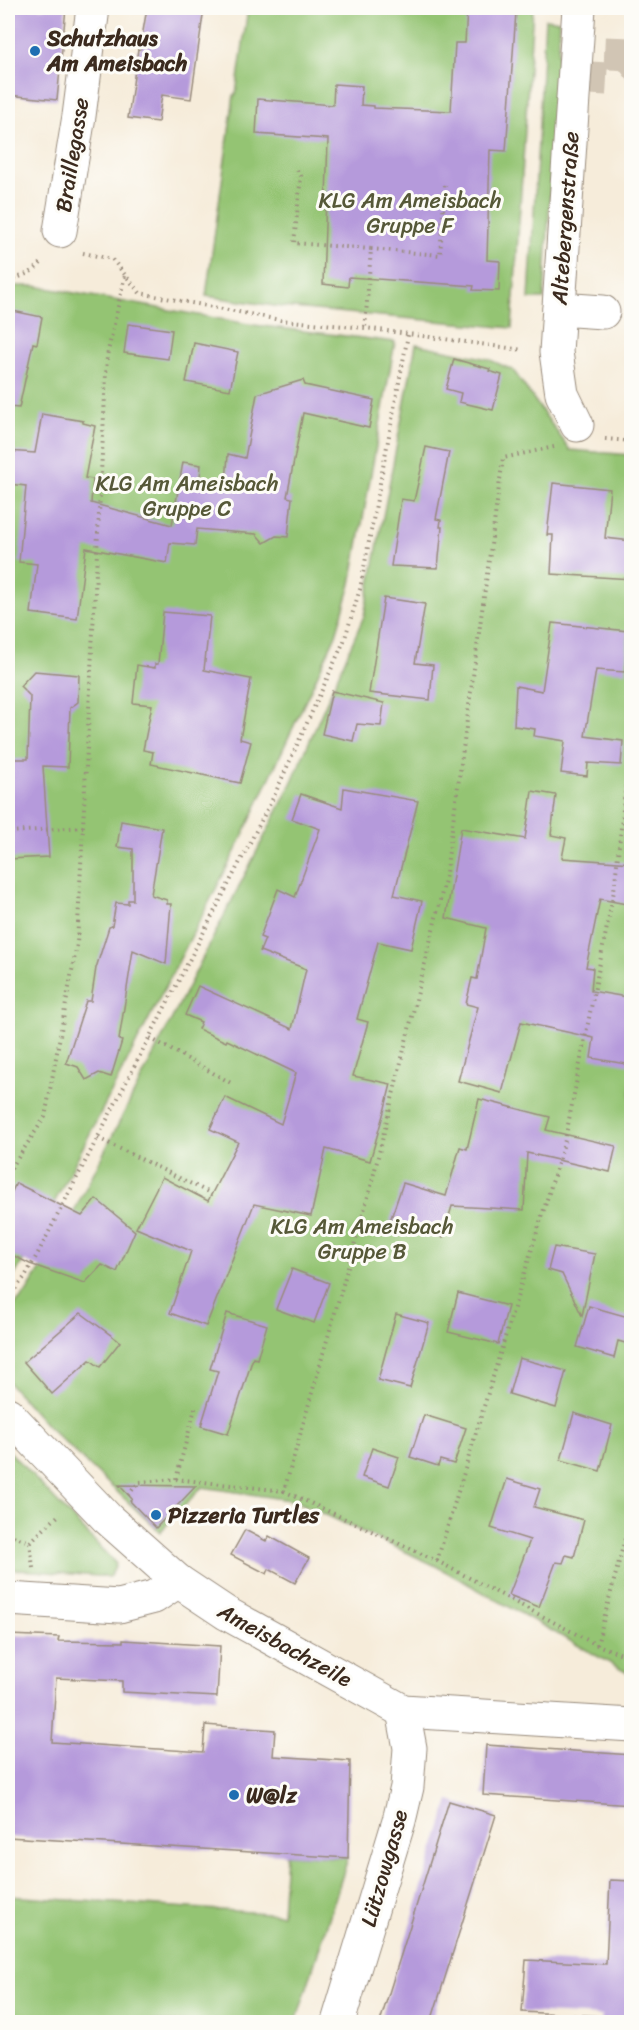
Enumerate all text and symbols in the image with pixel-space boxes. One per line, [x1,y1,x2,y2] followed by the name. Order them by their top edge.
[46,19,188,83] place label: Schutzhaus Am Ameisbach
[28,44,42,58] marker: Schutzhaus Am Ameisbach
[44,95,100,215] street label: Braillegasse
[539,130,591,307] street label: Altebergenstraße
[318,181,502,245] park label: KLG Am Ameisbach Gruppe F
[95,464,279,528] park label: KLG Am Ameisbach Gruppe C
[270,1207,454,1271] park label: KLG Am Ameisbach Gruppe B
[168,1496,320,1535] place label: Pizzeria Turtles
[149,1508,163,1522] marker: Pizzeria Turtles
[210,1591,360,1698] street label: Ameisbachzeile
[246,1776,298,1815] place label: W@lz
[227,1788,241,1802] marker: W@lz
[349,1804,419,1931] street label: Lützowgasse

